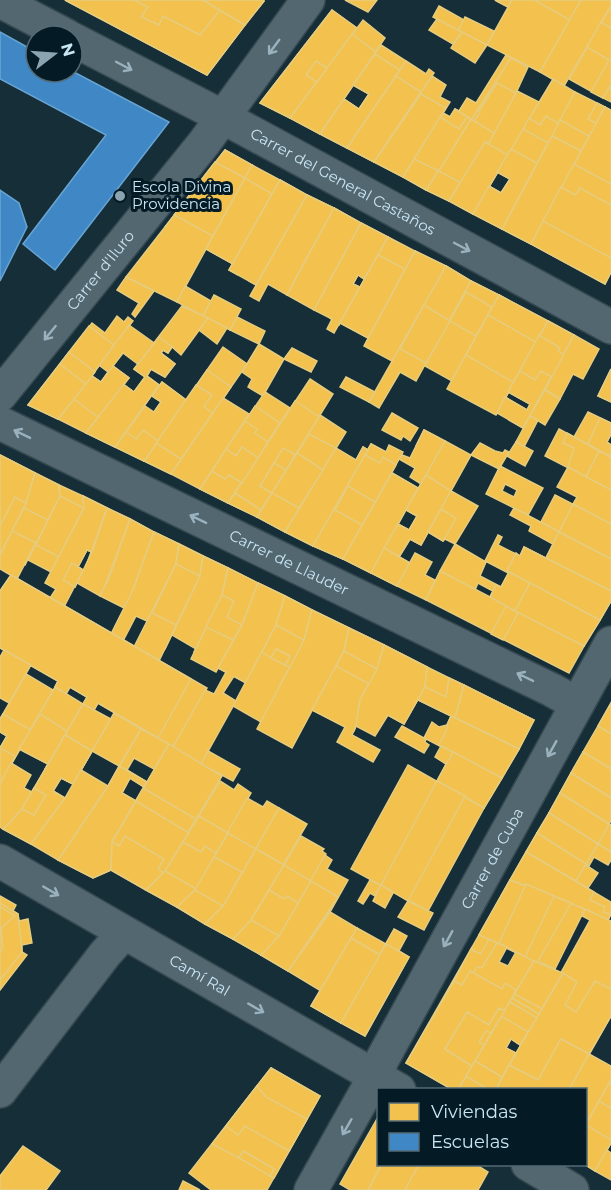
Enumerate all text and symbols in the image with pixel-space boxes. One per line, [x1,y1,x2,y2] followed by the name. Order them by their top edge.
[24,24,84,84] north arrow
[267,39,280,55] one-way arrow
[57,41,79,59] text: N
[114,61,132,72] one-way arrow
[247,124,439,239] street label: Carrer del General Castaños
[132,177,231,213] place label: Escola Divina Providencia
[113,189,127,203] marker: Escola Divina Providencia
[62,227,138,314] street label: Carrer d'Iluro
[453,242,471,253] one-way arrow
[43,325,56,341] one-way arrow
[14,428,32,439] one-way arrow
[189,512,207,524] one-way arrow
[226,525,352,599] street label: Carrer de Llauder
[516,671,534,682] one-way arrow
[546,740,557,758] one-way arrow
[457,804,528,912] street label: Carrer de Cuba
[42,885,59,897] one-way arrow
[442,930,454,947] one-way arrow
[166,950,234,1000] street label: Camí Ral
[247,1003,265,1014] one-way arrow
[377,1088,587,1166] legend
[431,1101,518,1123] text: Viviendas
[340,1118,352,1135] one-way arrow
[431,1131,509,1153] text: Escuelas

